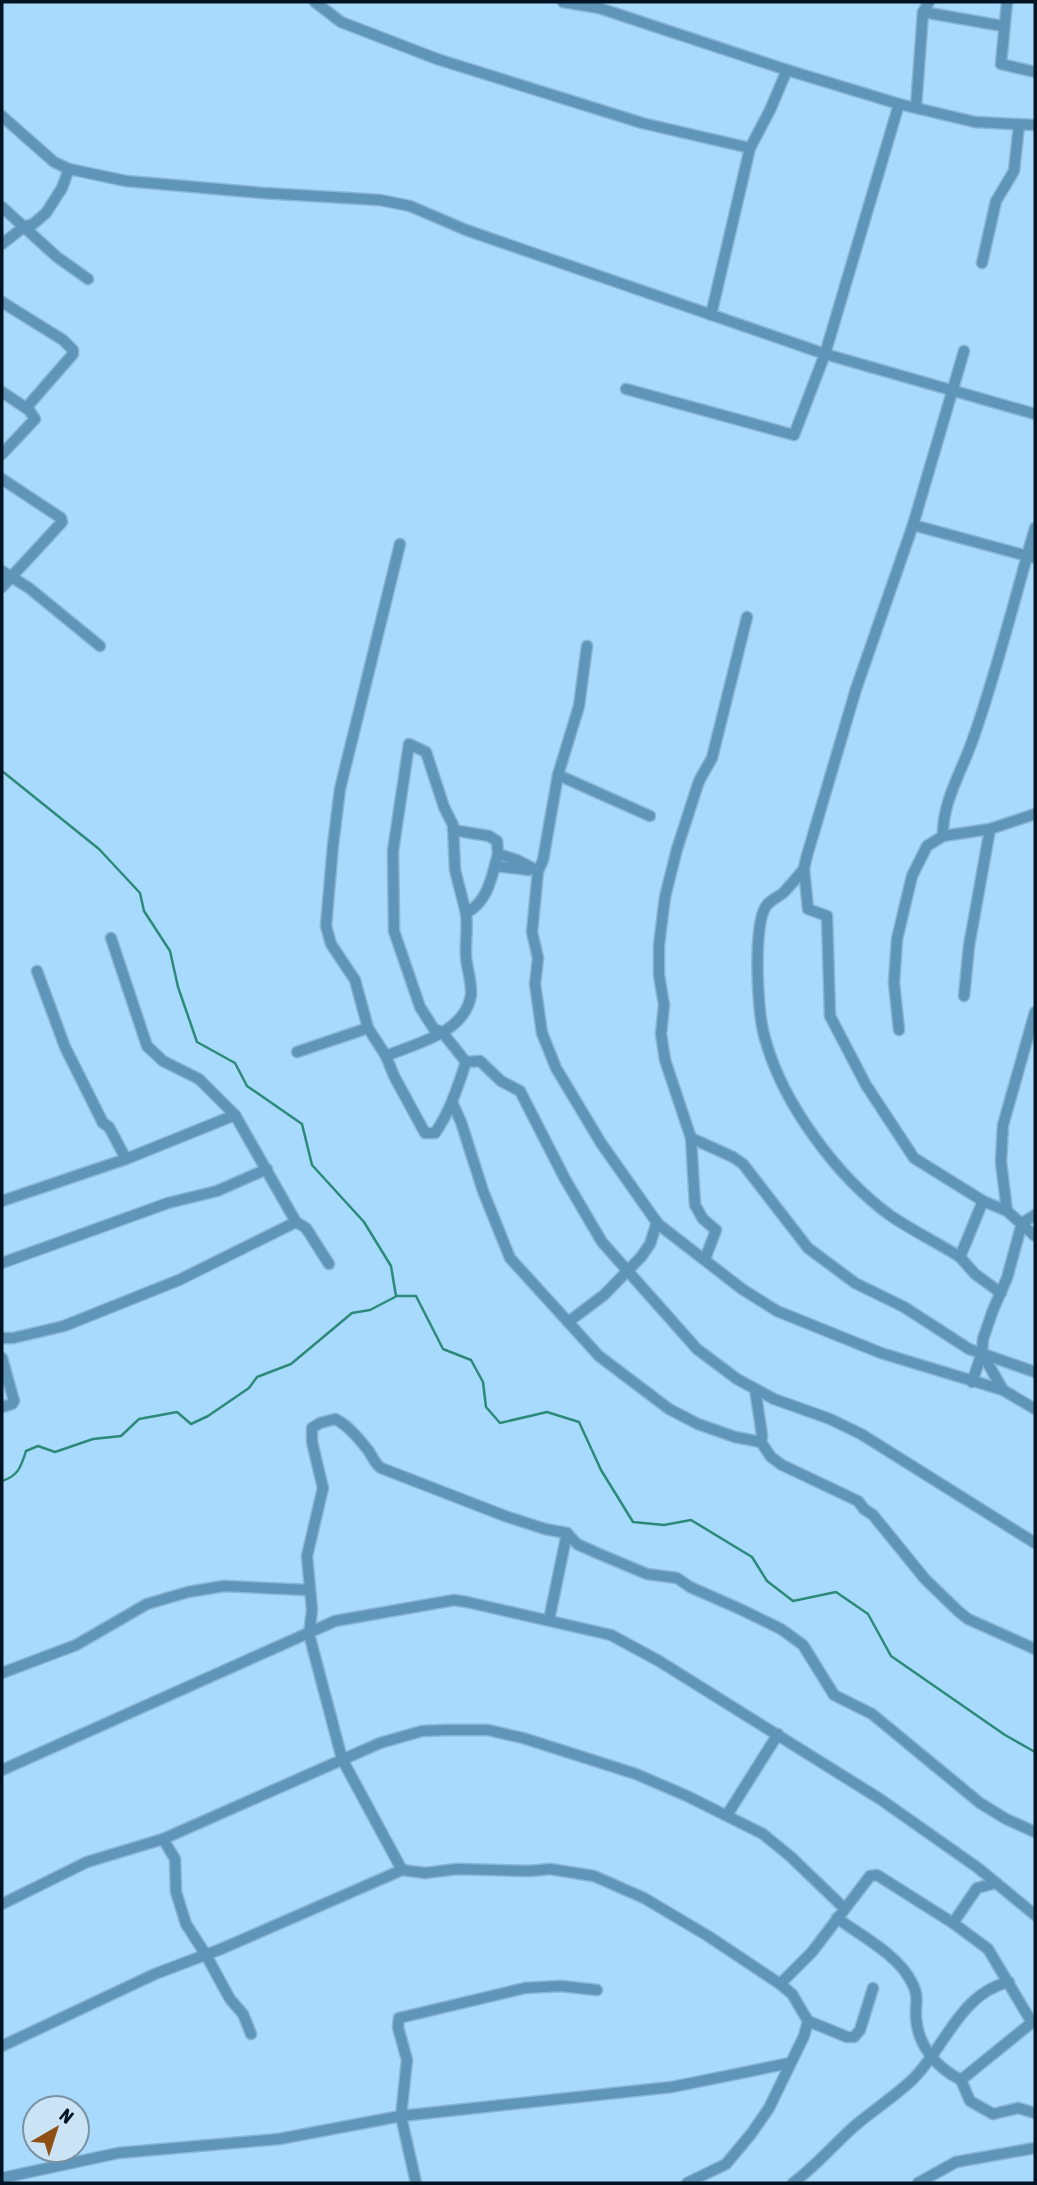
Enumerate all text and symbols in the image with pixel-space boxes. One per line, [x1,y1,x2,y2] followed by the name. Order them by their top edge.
[21,2094,91,2164] north arrow
[55,2104,78,2128] text: N

